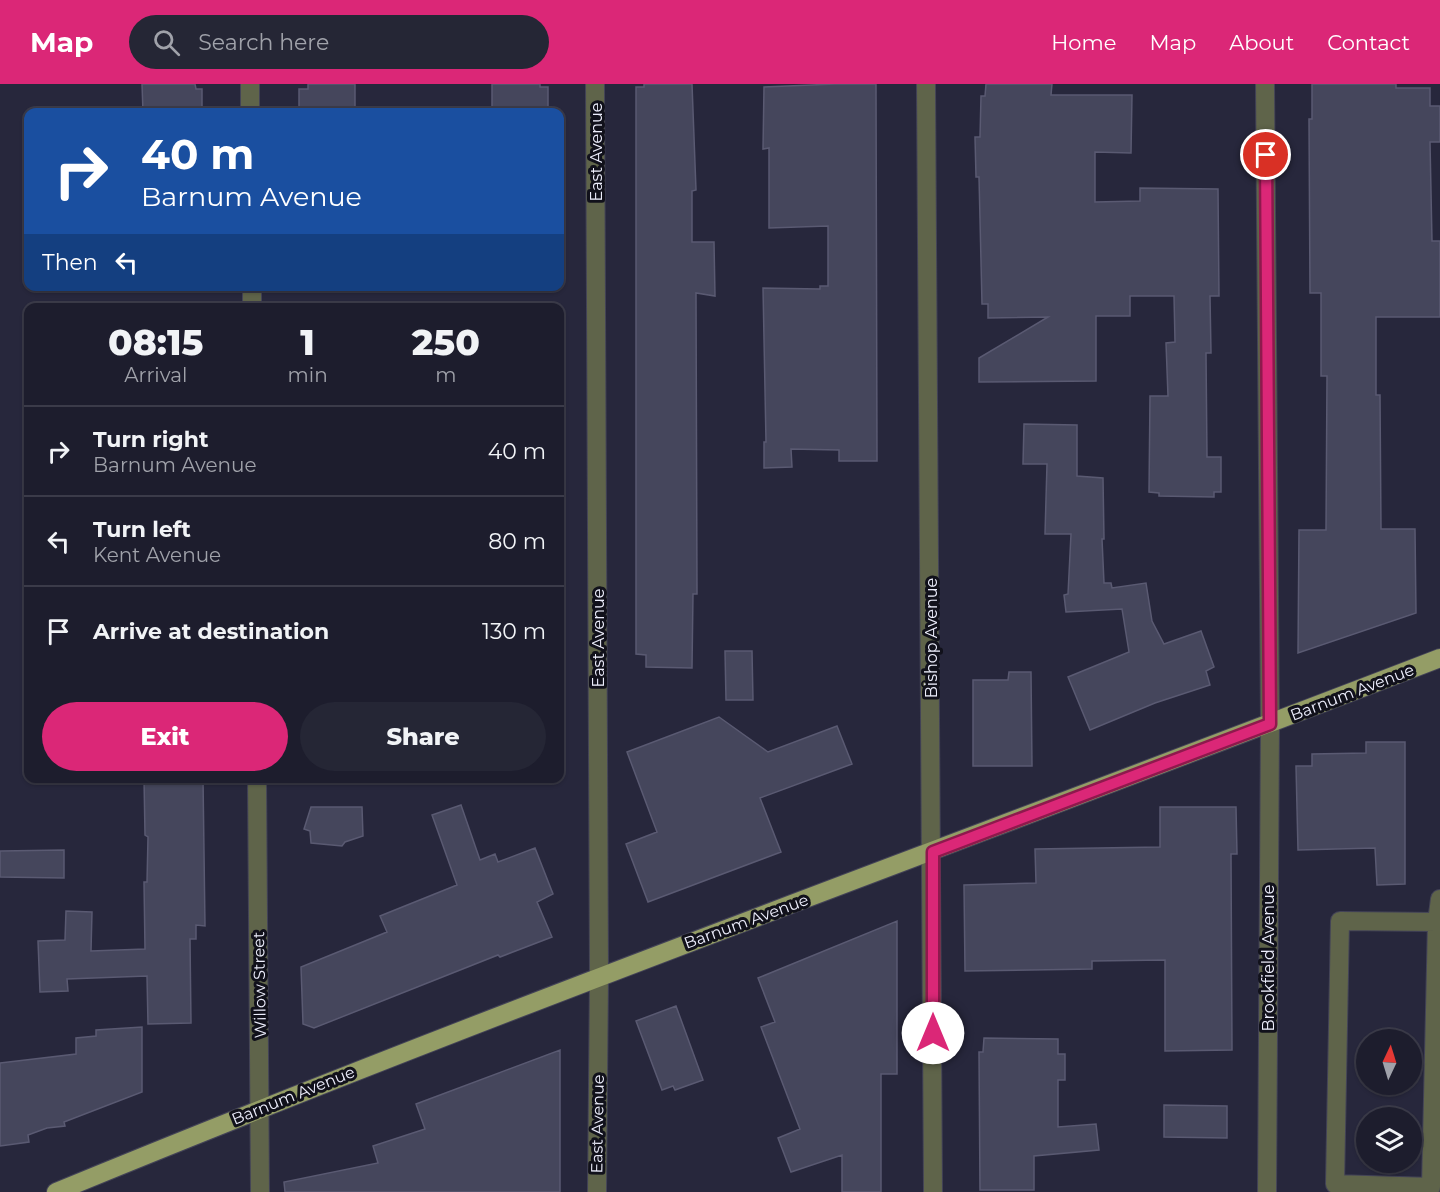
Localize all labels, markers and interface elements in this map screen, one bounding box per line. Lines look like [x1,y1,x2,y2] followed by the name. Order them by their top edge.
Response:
[129,15,549,69] search box
[30,25,93,59] text: Map
[150,26,183,59] icon: search
[198,29,329,56] text: Search here
[1051,30,1116,55] text: Home
[1149,30,1196,55] text: Map
[1229,30,1294,55] text: About
[1327,30,1410,55] text: Contact
[587,103,606,201] street label: East Avenue
[141,128,254,180] text: 40 m
[1240,129,1291,180] pin
[42,132,120,210] icon: right
[1249,138,1282,171] icon: arrive
[141,180,362,213] text: Barnum Avenue
[110,246,143,279] icon: left
[42,249,98,276] text: Then
[108,320,203,364] text: 08:15
[300,320,315,364] text: 1
[412,320,480,364] text: 250
[124,363,187,387] text: Arrival
[288,363,328,387] text: min
[435,363,456,387] text: m
[93,426,208,453] text: Turn right
[42,435,75,468] icon: right
[488,438,546,465] text: 40 m
[93,453,257,477] text: Barnum Avenue
[93,516,191,543] text: Turn left
[42,525,75,558] icon: left
[488,528,546,555] text: 80 m
[93,543,221,567] text: Kent Avenue
[922,578,941,698] street label: Bishop Avenue
[589,589,608,687] street label: East Avenue
[42,615,75,648] icon: arrive
[93,618,329,645] text: Arrive at destination
[482,618,546,645] text: 130 m
[1288,660,1417,725] street label: Barnum Avenue
[42,702,288,771] button: Exit
[300,702,546,771] button: Share
[1259,884,1278,1032] street label: Brookfield Avenue
[681,890,811,953] street label: Barnum Avenue
[249,931,270,1039] street label: Willow Street
[901,1001,965,1065] position arrow
[1356,1029,1422,1095] north arrow
[1356,1029,1422,1173] map controls
[229,1062,357,1129] street label: Barnum Avenue
[587,1074,608,1174] street label: East Avenue
[1356,1107,1422,1173] button: layers

